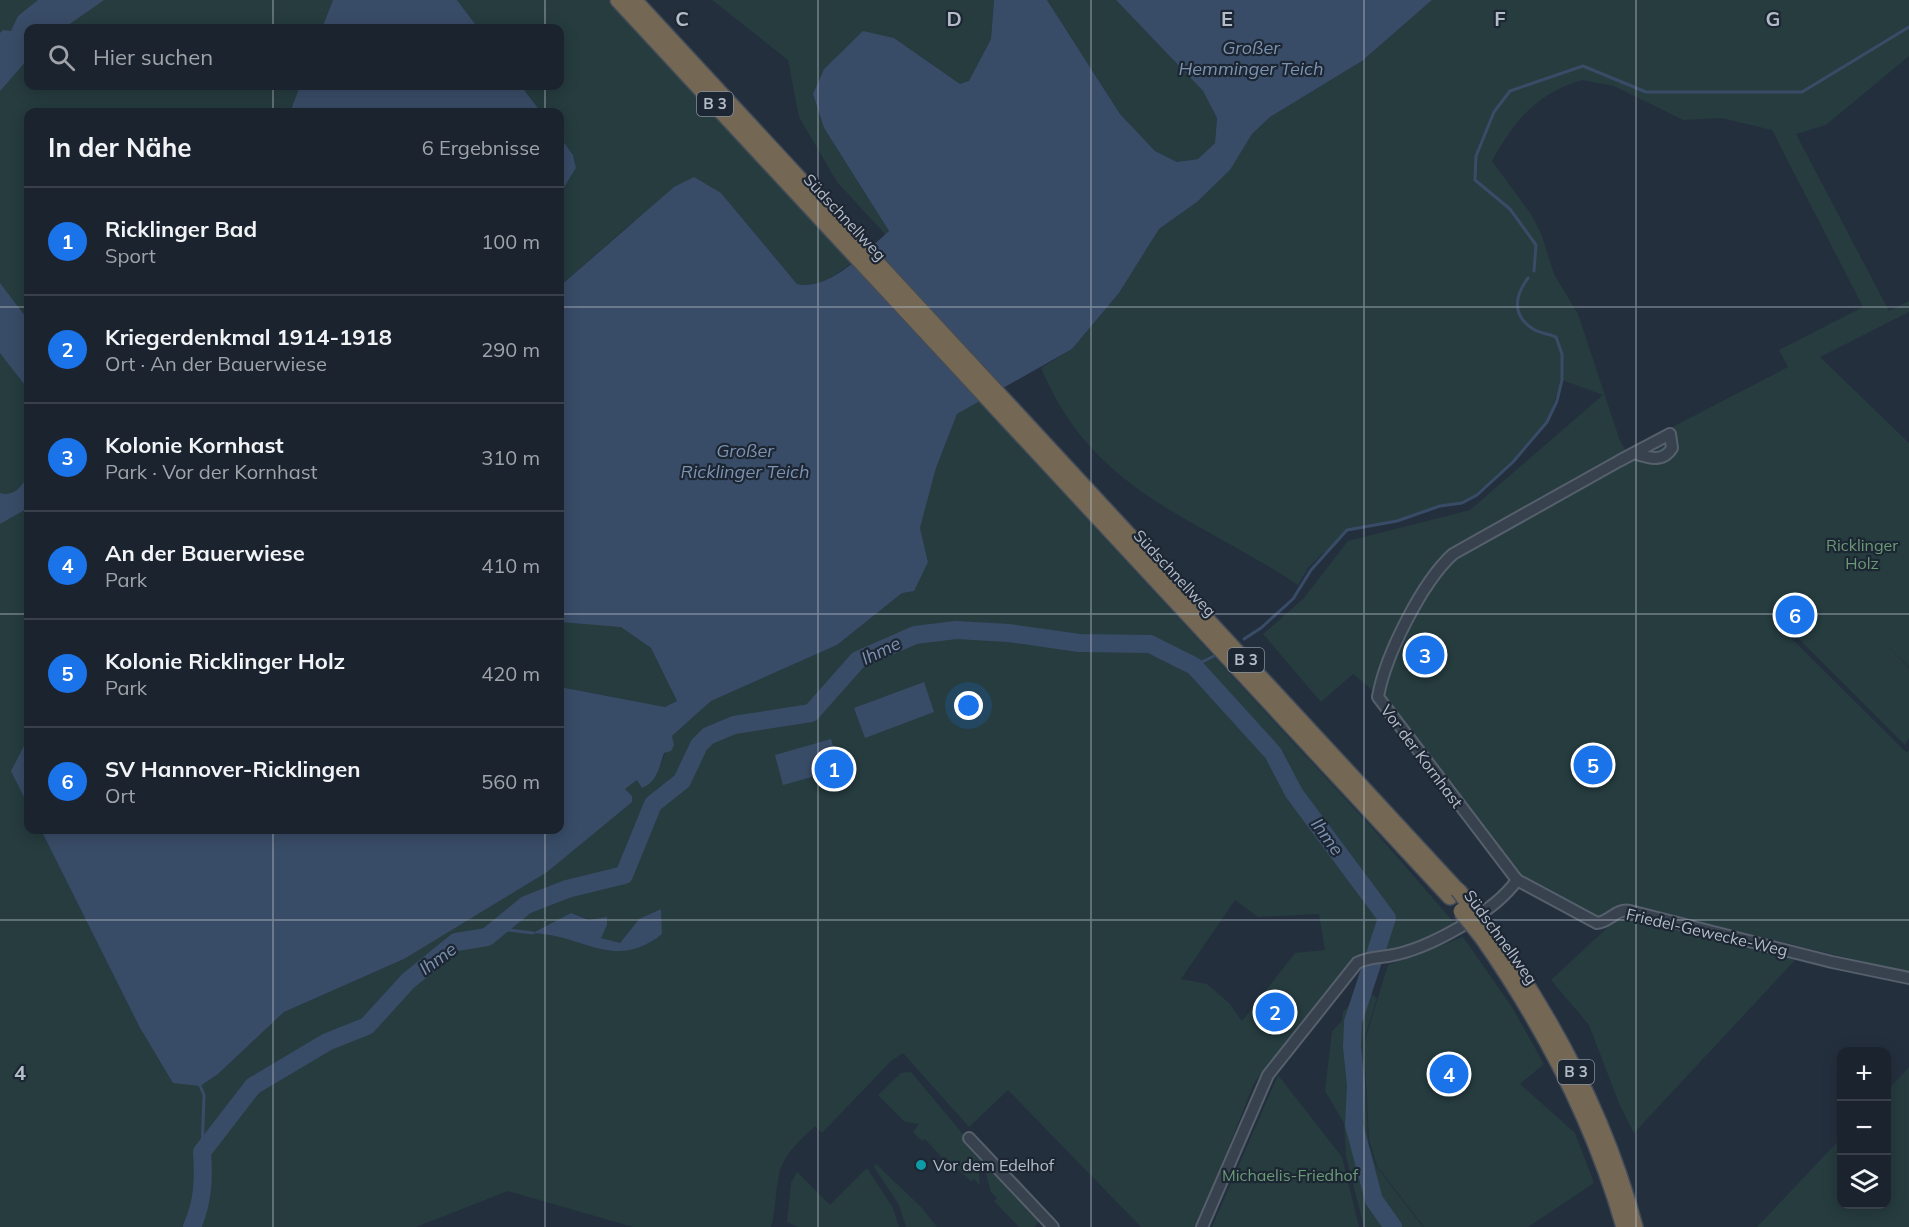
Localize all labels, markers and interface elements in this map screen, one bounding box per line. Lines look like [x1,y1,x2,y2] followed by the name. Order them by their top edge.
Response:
[675,6,689,31] text: C
[946,6,962,31] text: D
[1221,6,1233,31] text: E
[1494,6,1506,31] text: F
[1766,6,1780,31] text: G
[24,24,564,90] search box
[1179,36,1323,80] water label: Großer Hemminger Teich
[45,41,78,74] icon: search
[93,43,213,71] text: Hier suchen
[697,92,733,116] road number: B 3
[48,131,192,164] text: In der Nähe
[422,135,540,160] text: 6 Ergebnisse
[800,169,890,265] street label: Südschnellweg
[105,215,257,243] text: Ricklinger Bad
[62,229,74,254] text: 1
[481,229,540,254] text: 100 m
[105,243,156,268] text: Sport
[105,323,392,351] text: Kriegerdenkmal 1914-1918
[62,337,74,362] text: 2
[481,337,540,362] text: 290 m
[105,351,327,376] text: Ort · An der Bauerwiese
[105,431,284,459] text: Kolonie Kornhast
[681,439,809,483] water label: Großer Ricklinger Teich
[62,445,74,470] text: 3
[481,445,540,470] text: 310 m
[105,459,318,484] text: Park · Vor der Kornhast
[1130,525,1220,621] street label: Südschnellweg
[1826,535,1898,573] park label: Ricklinger Holz
[105,539,305,567] text: An der Bauerwiese
[62,553,74,578] text: 4
[481,553,540,578] text: 410 m
[105,567,147,592] text: Park
[1776,592,1814,638] pin: 6
[857,631,904,670] water label: Ihme
[1406,632,1444,678] pin: 3
[105,647,345,675] text: Kolonie Ricklinger Holz
[1228,648,1264,672] road number: B 3
[62,661,74,686] text: 5
[481,661,540,686] text: 420 m
[105,675,147,700] text: Park
[954,691,983,720] your location
[1377,700,1468,812] street label: Vor der Kornhast
[1574,742,1612,788] pin: 5
[814,746,854,792] pin: 1
[105,755,361,783] text: SV Hannover-Ricklingen
[62,769,74,794] text: 6
[481,769,540,794] text: 560 m
[105,783,135,808] text: Ort
[1306,813,1349,860] water label: Ihme
[1460,886,1542,988] street label: Südschnellweg
[1624,904,1790,960] street label: Friedel-Gewecke-Weg
[414,937,461,980] water label: Ihme
[1256,990,1294,1034] pin: 2
[1837,1047,1891,1209] map controls
[1837,1047,1891,1101] button: +
[1430,1052,1468,1096] pin: 4
[14,1060,26,1085] text: 4
[1558,1060,1594,1084] road number: B 3
[1837,1101,1891,1155] button: −
[933,1155,1055,1175] place label: Vor dem Edelhof
[1837,1155,1891,1209] button: layers
[914,1158,928,1172] marker: Vor dem Edelhof
[1222,1165,1359,1185] park label: Michaelis-Friedhof

